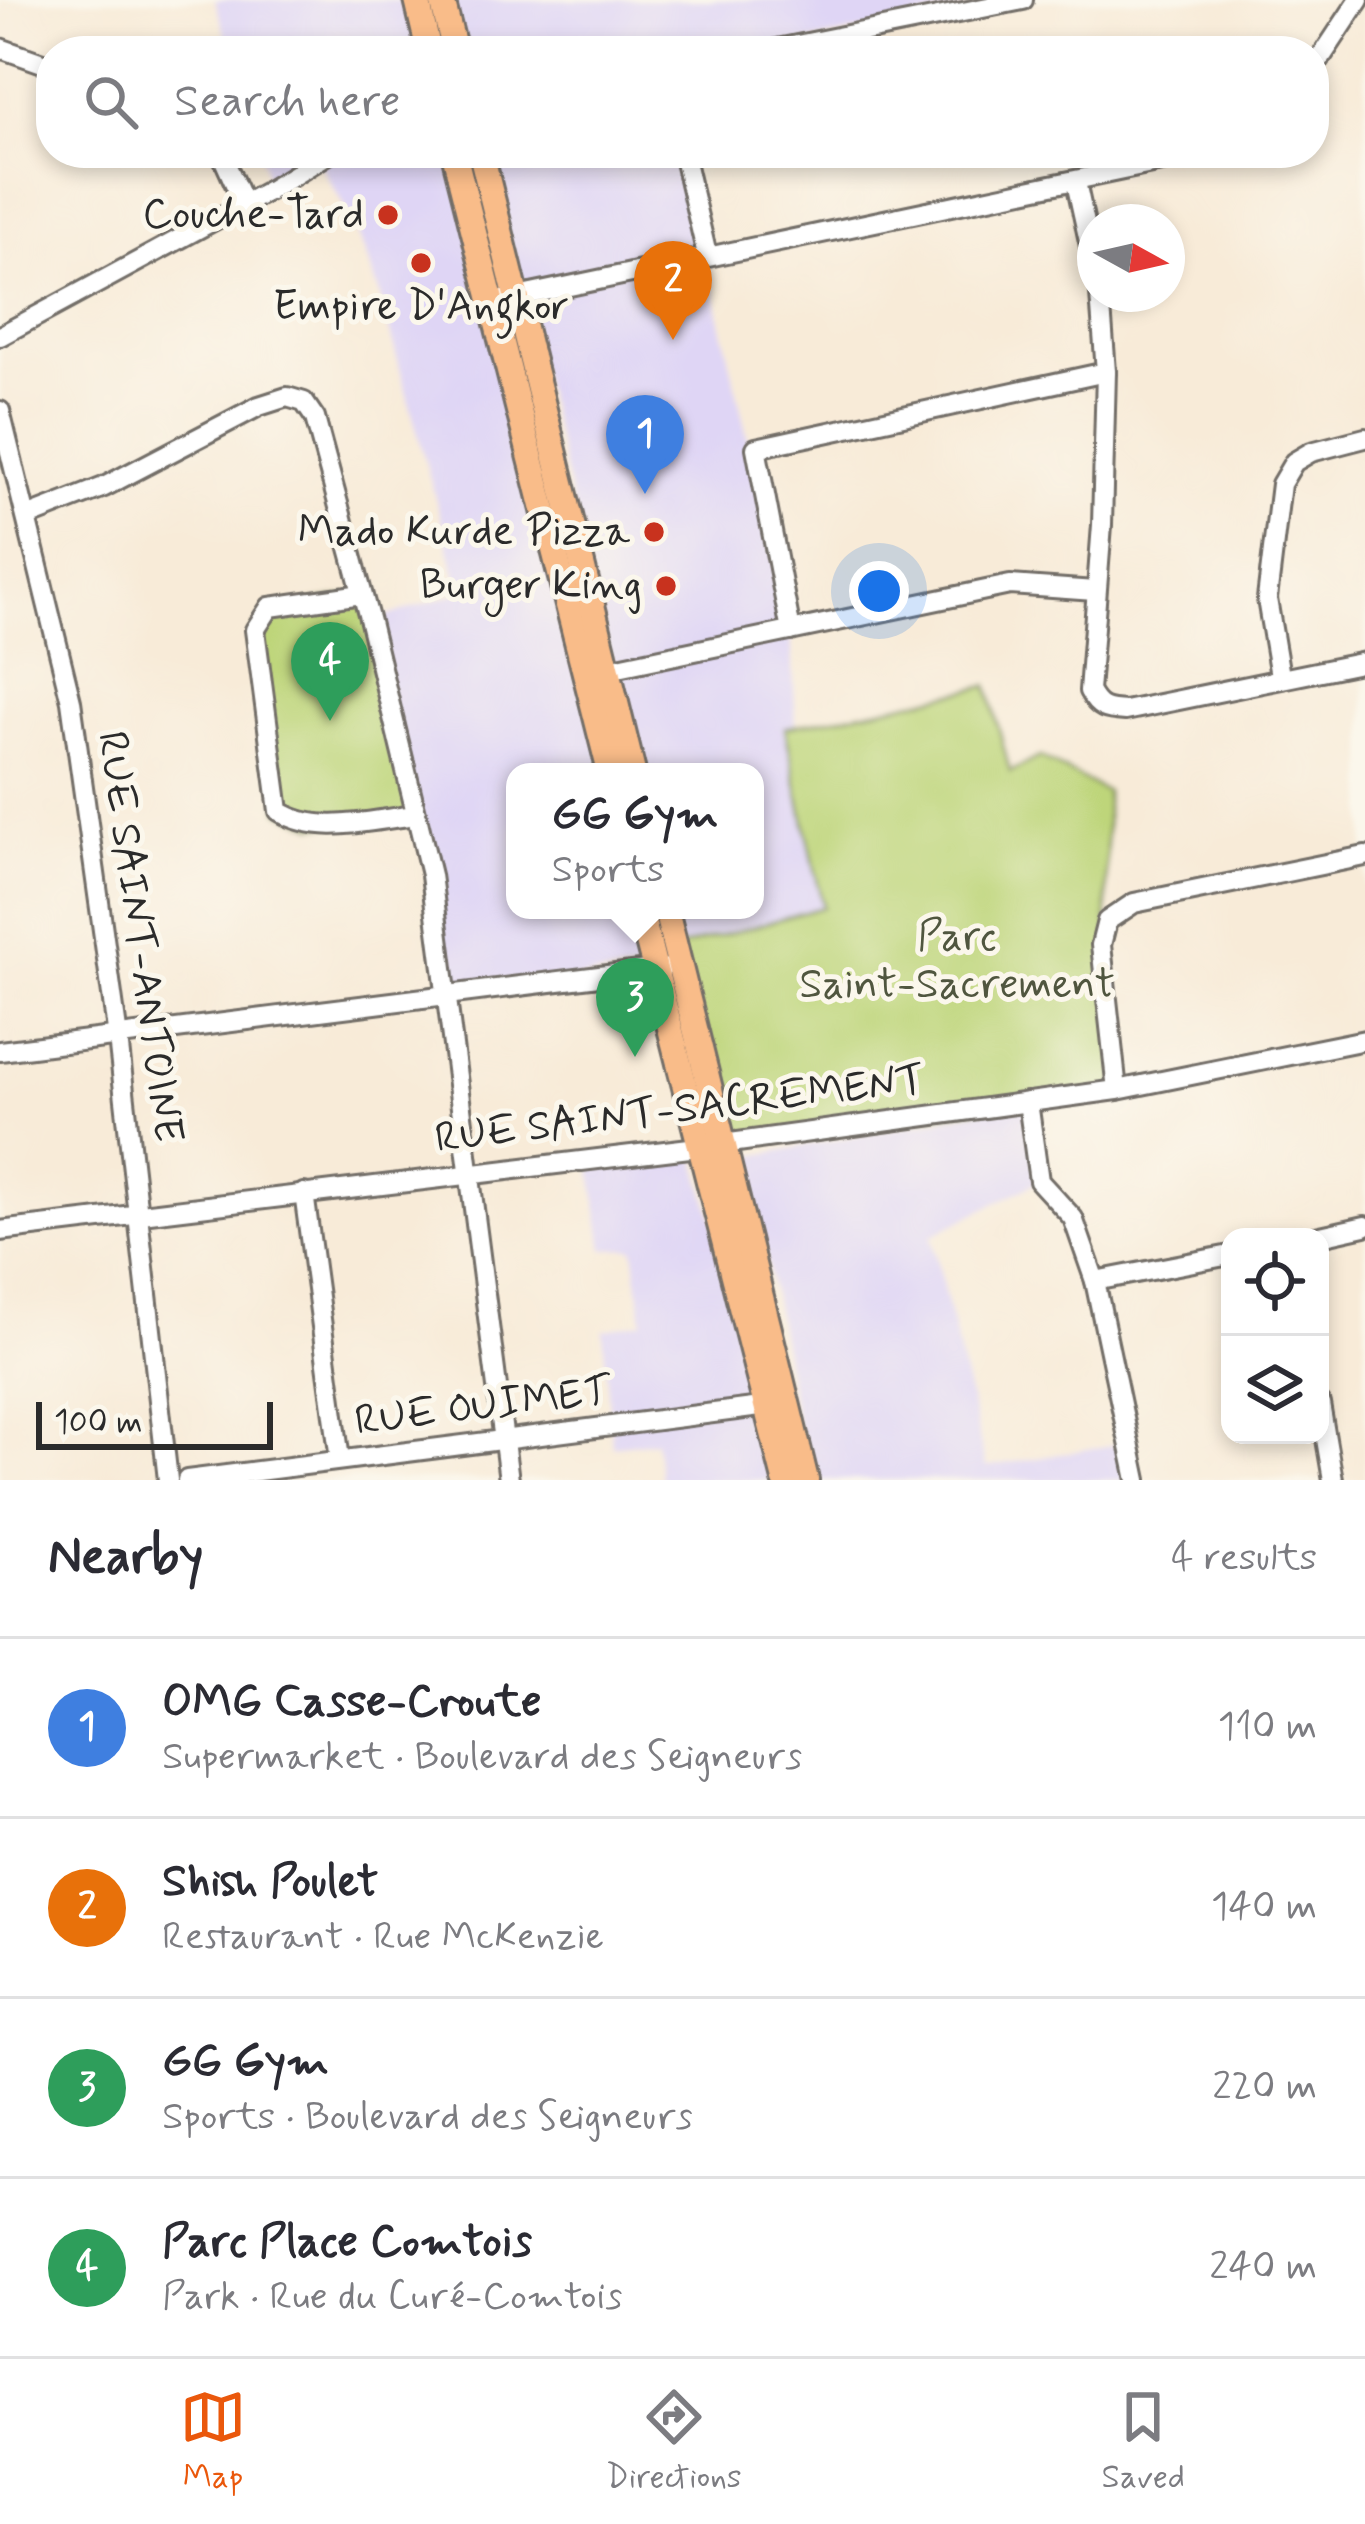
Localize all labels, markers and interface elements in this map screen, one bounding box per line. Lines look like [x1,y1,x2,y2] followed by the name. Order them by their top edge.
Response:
[36,36,1329,168] search box
[78,69,144,135] icon: search
[174,73,401,132] text: Search here
[143,188,364,243] place label: Couche-Tard
[375,202,401,228] marker: Couche-Tard
[1077,204,1185,312] north arrow
[634,241,712,340] pin: 2
[408,250,434,276] marker: Empire D'Angkor
[273,280,569,339] place label: Empire D'Angkor
[606,395,684,494] pin: 1
[298,505,631,560] place label: Mado Kurde Pizza
[641,519,667,545] marker: Mado Kurde Pizza
[420,559,642,617] place label: Burger King
[849,561,909,621] your location
[653,573,679,599] marker: Burger King
[291,622,369,721] pin: 4
[83,728,195,1146] street label: RUE SAINT-ANTOINE
[506,763,764,919] popup
[552,786,718,845] text: GG Gym
[552,845,665,896] text: Sports
[799,910,1115,1013] park label: Parc Saint-Sacrement
[596,958,674,1057] pin: 3
[432,1053,928,1167] street label: RUE SAINT-SACREMENT
[1221,1228,1329,1444] map controls
[1221,1228,1329,1336] button: locate
[1221,1336,1329,1444] button: layers
[352,1364,616,1450] street label: RUE OUIMET
[36,1396,273,1449] scale bar
[54,1401,143,1445] text: 100 m
[48,1525,203,1591] text: Nearby
[1171,1533,1317,1584] text: 4 results
[162,1673,542,1732] text: OMG Casse-Croute
[78,1702,96,1753] text: 1
[1218,1702,1317,1753] text: 110 m
[162,1732,802,1783] text: Supermarket · Boulevard des Seigneurs
[162,1853,378,1912] text: Shish Poulet
[77,1882,97,1933] text: 2
[1211,1882,1317,1933] text: 140 m
[162,1912,604,1963] text: Restaurant · Rue McKenzie
[162,2033,329,2092] text: GG Gym
[78,2062,96,2113] text: 3
[1212,2062,1317,2113] text: 220 m
[162,2092,693,2143] text: Sports · Boulevard des Seigneurs
[162,2213,532,2272] text: Parc Place Comtois
[76,2242,98,2293] text: 4
[1209,2242,1317,2293] text: 240 m
[162,2272,622,2323] text: Park · Rue du Curé-Comtois
[180,2384,246,2500] tab: Map
[606,2384,742,2500] tab: Directions
[1102,2384,1185,2500] tab: Saved

